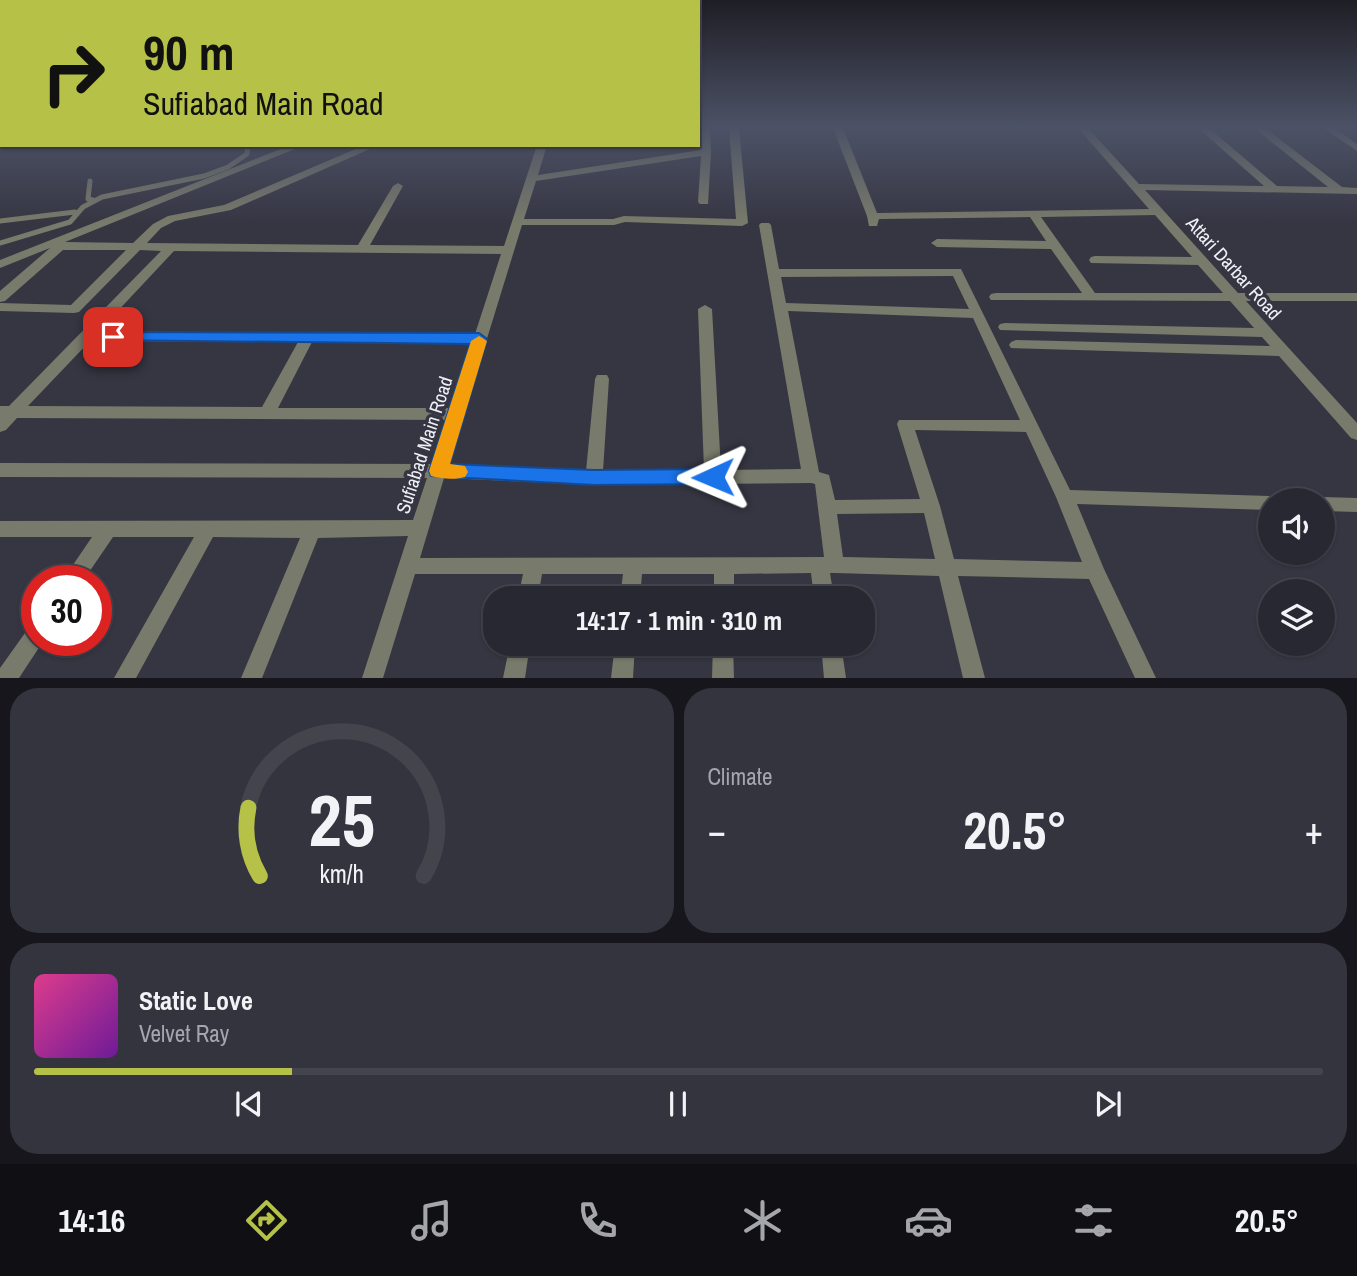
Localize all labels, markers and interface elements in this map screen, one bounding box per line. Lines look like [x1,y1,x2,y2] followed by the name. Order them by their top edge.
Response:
[143,19,235,85] text: 90 m
[28,28,119,119] icon: right
[143,82,384,125] text: Sufiabad Main Road
[1180,210,1287,325] street label: Attari Darbar Road
[83,307,143,367] pin
[94,318,132,356] icon: arrive
[390,373,458,517] street label: Sufiabad Main Road
[676,440,750,514] position arrow
[1258,488,1335,656] map controls
[1258,488,1335,565] button: sound
[21,565,112,656] speed limit sign: 30
[1258,579,1335,656] button: layers
[576,603,782,638] text: 14:17 · 1 min · 310 m
[708,761,772,792] text: Climate
[309,772,375,870] text: 25
[963,795,1067,865] text: 20.5°
[708,805,726,856] text: −
[1305,805,1323,856] text: +
[320,857,364,891] text: km/h
[139,983,253,1018] text: Static Love
[139,1018,229,1049] text: Velvet Ray
[230,1085,268,1123] icon: previous
[659,1085,697,1123] icon: pause
[1089,1085,1127,1123] icon: next
[242,1196,291,1245] icon: directions
[407,1196,456,1245] icon: music
[573,1196,622,1245] icon: phone
[738,1196,787,1245] icon: climate
[904,1196,953,1245] icon: car
[1069,1196,1118,1245] icon: filters
[58,1199,125,1242] text: 14:16
[1235,1199,1299,1242] text: 20.5°

